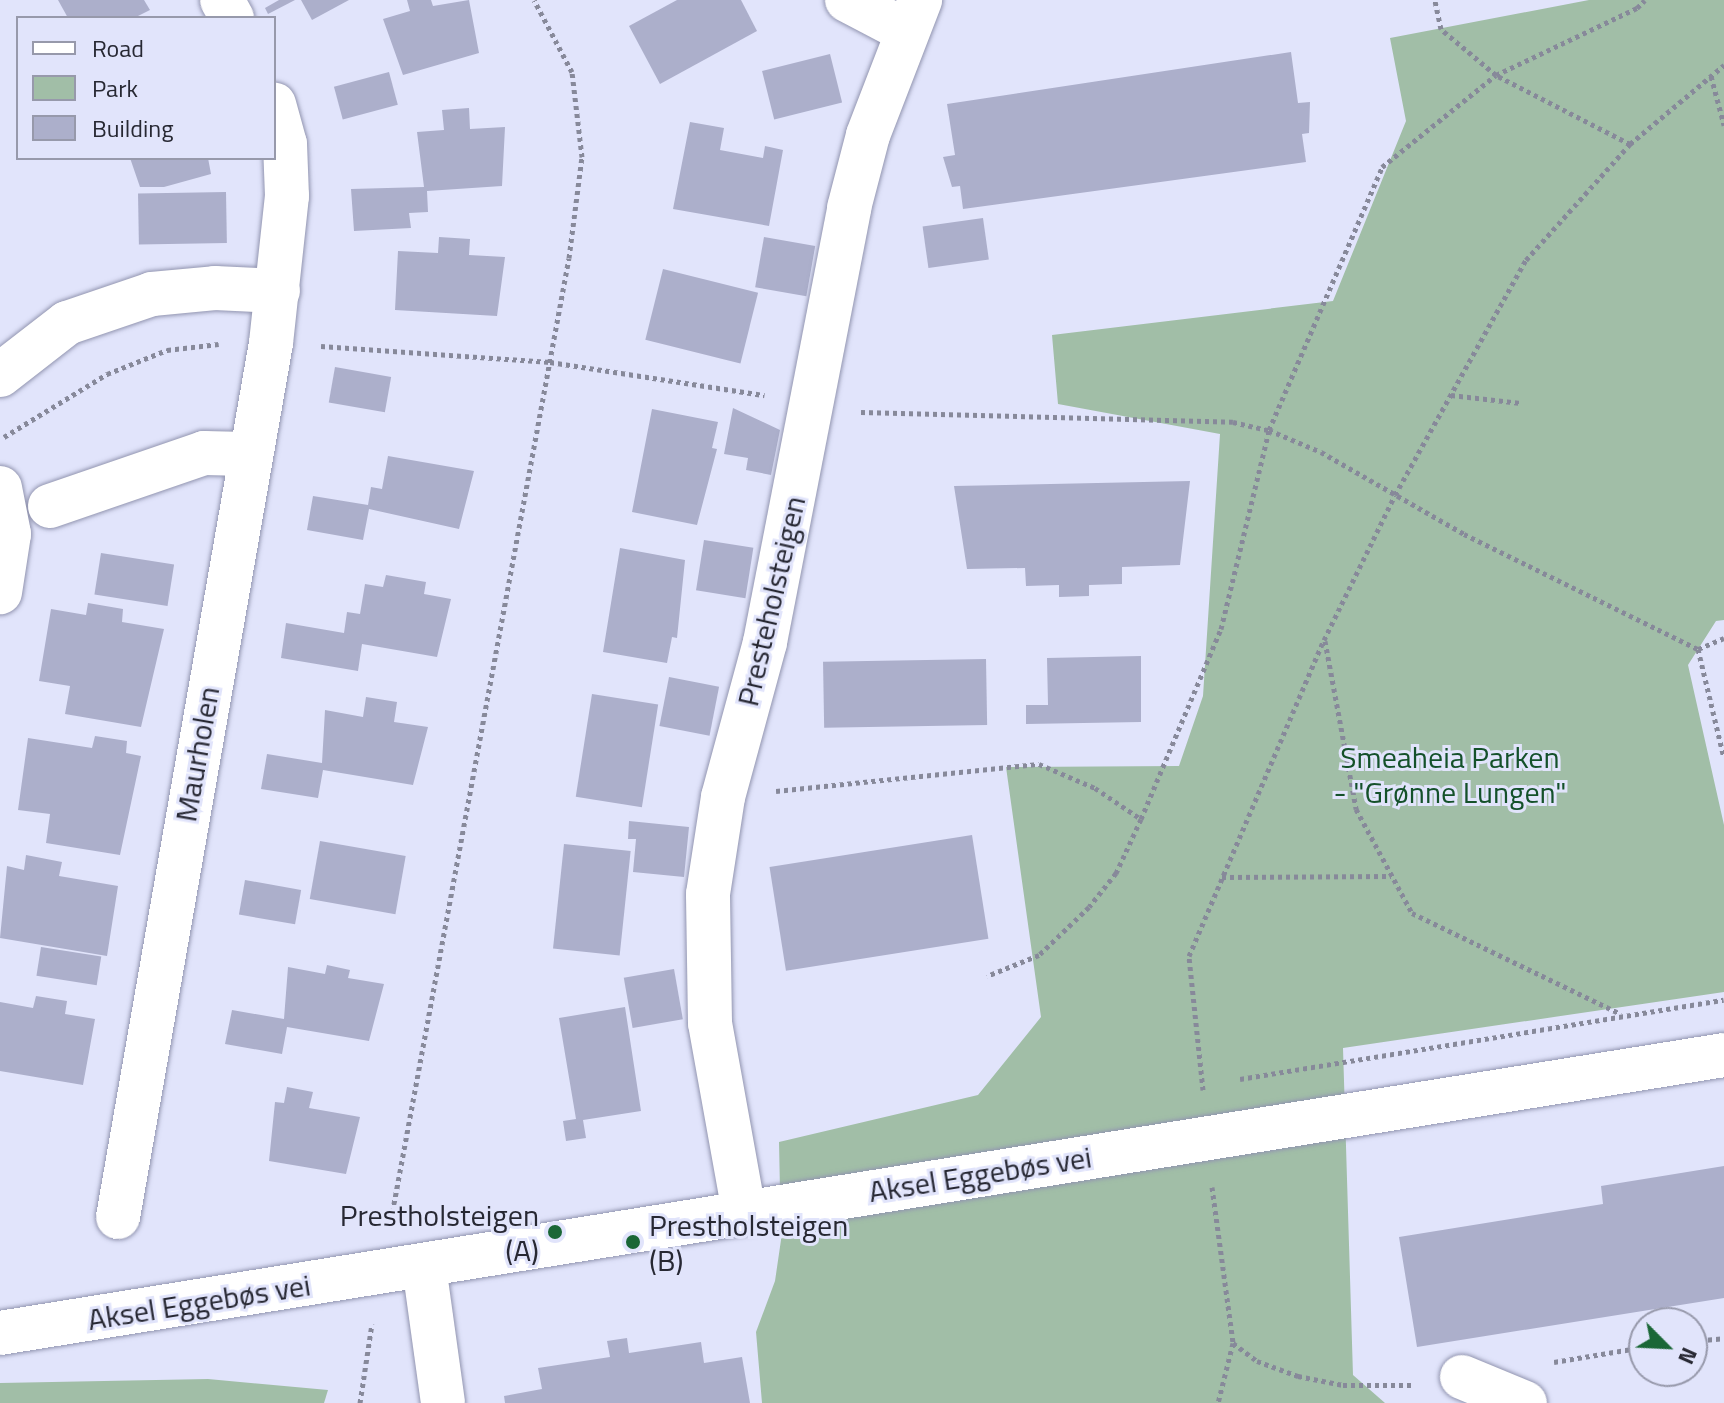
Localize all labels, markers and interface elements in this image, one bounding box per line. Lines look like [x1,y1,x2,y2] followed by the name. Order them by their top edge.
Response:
[16,16,276,160] legend
[92,30,144,66] text: Road
[92,70,138,106] text: Park
[92,110,174,146] text: Building
[729,492,813,710] street label: Presteholsteigen
[167,684,227,824] street label: Maurholen
[1333,739,1567,810] park label: Smeaheia Parken - "Grønne Lungen"
[866,1139,1094,1209] street label: Aksel Eggebøs vei
[340,1197,539,1268] place label: Prestholsteigen (A)
[649,1207,848,1278] place label: Prestholsteigen (B)
[546,1223,564,1241] marker: Prestholsteigen (A)
[624,1233,642,1251] marker: Prestholsteigen (B)
[85,1267,313,1337] street label: Aksel Eggebøs vei
[1628,1307,1708,1387] north arrow
[1669,1342,1707,1370] text: N

